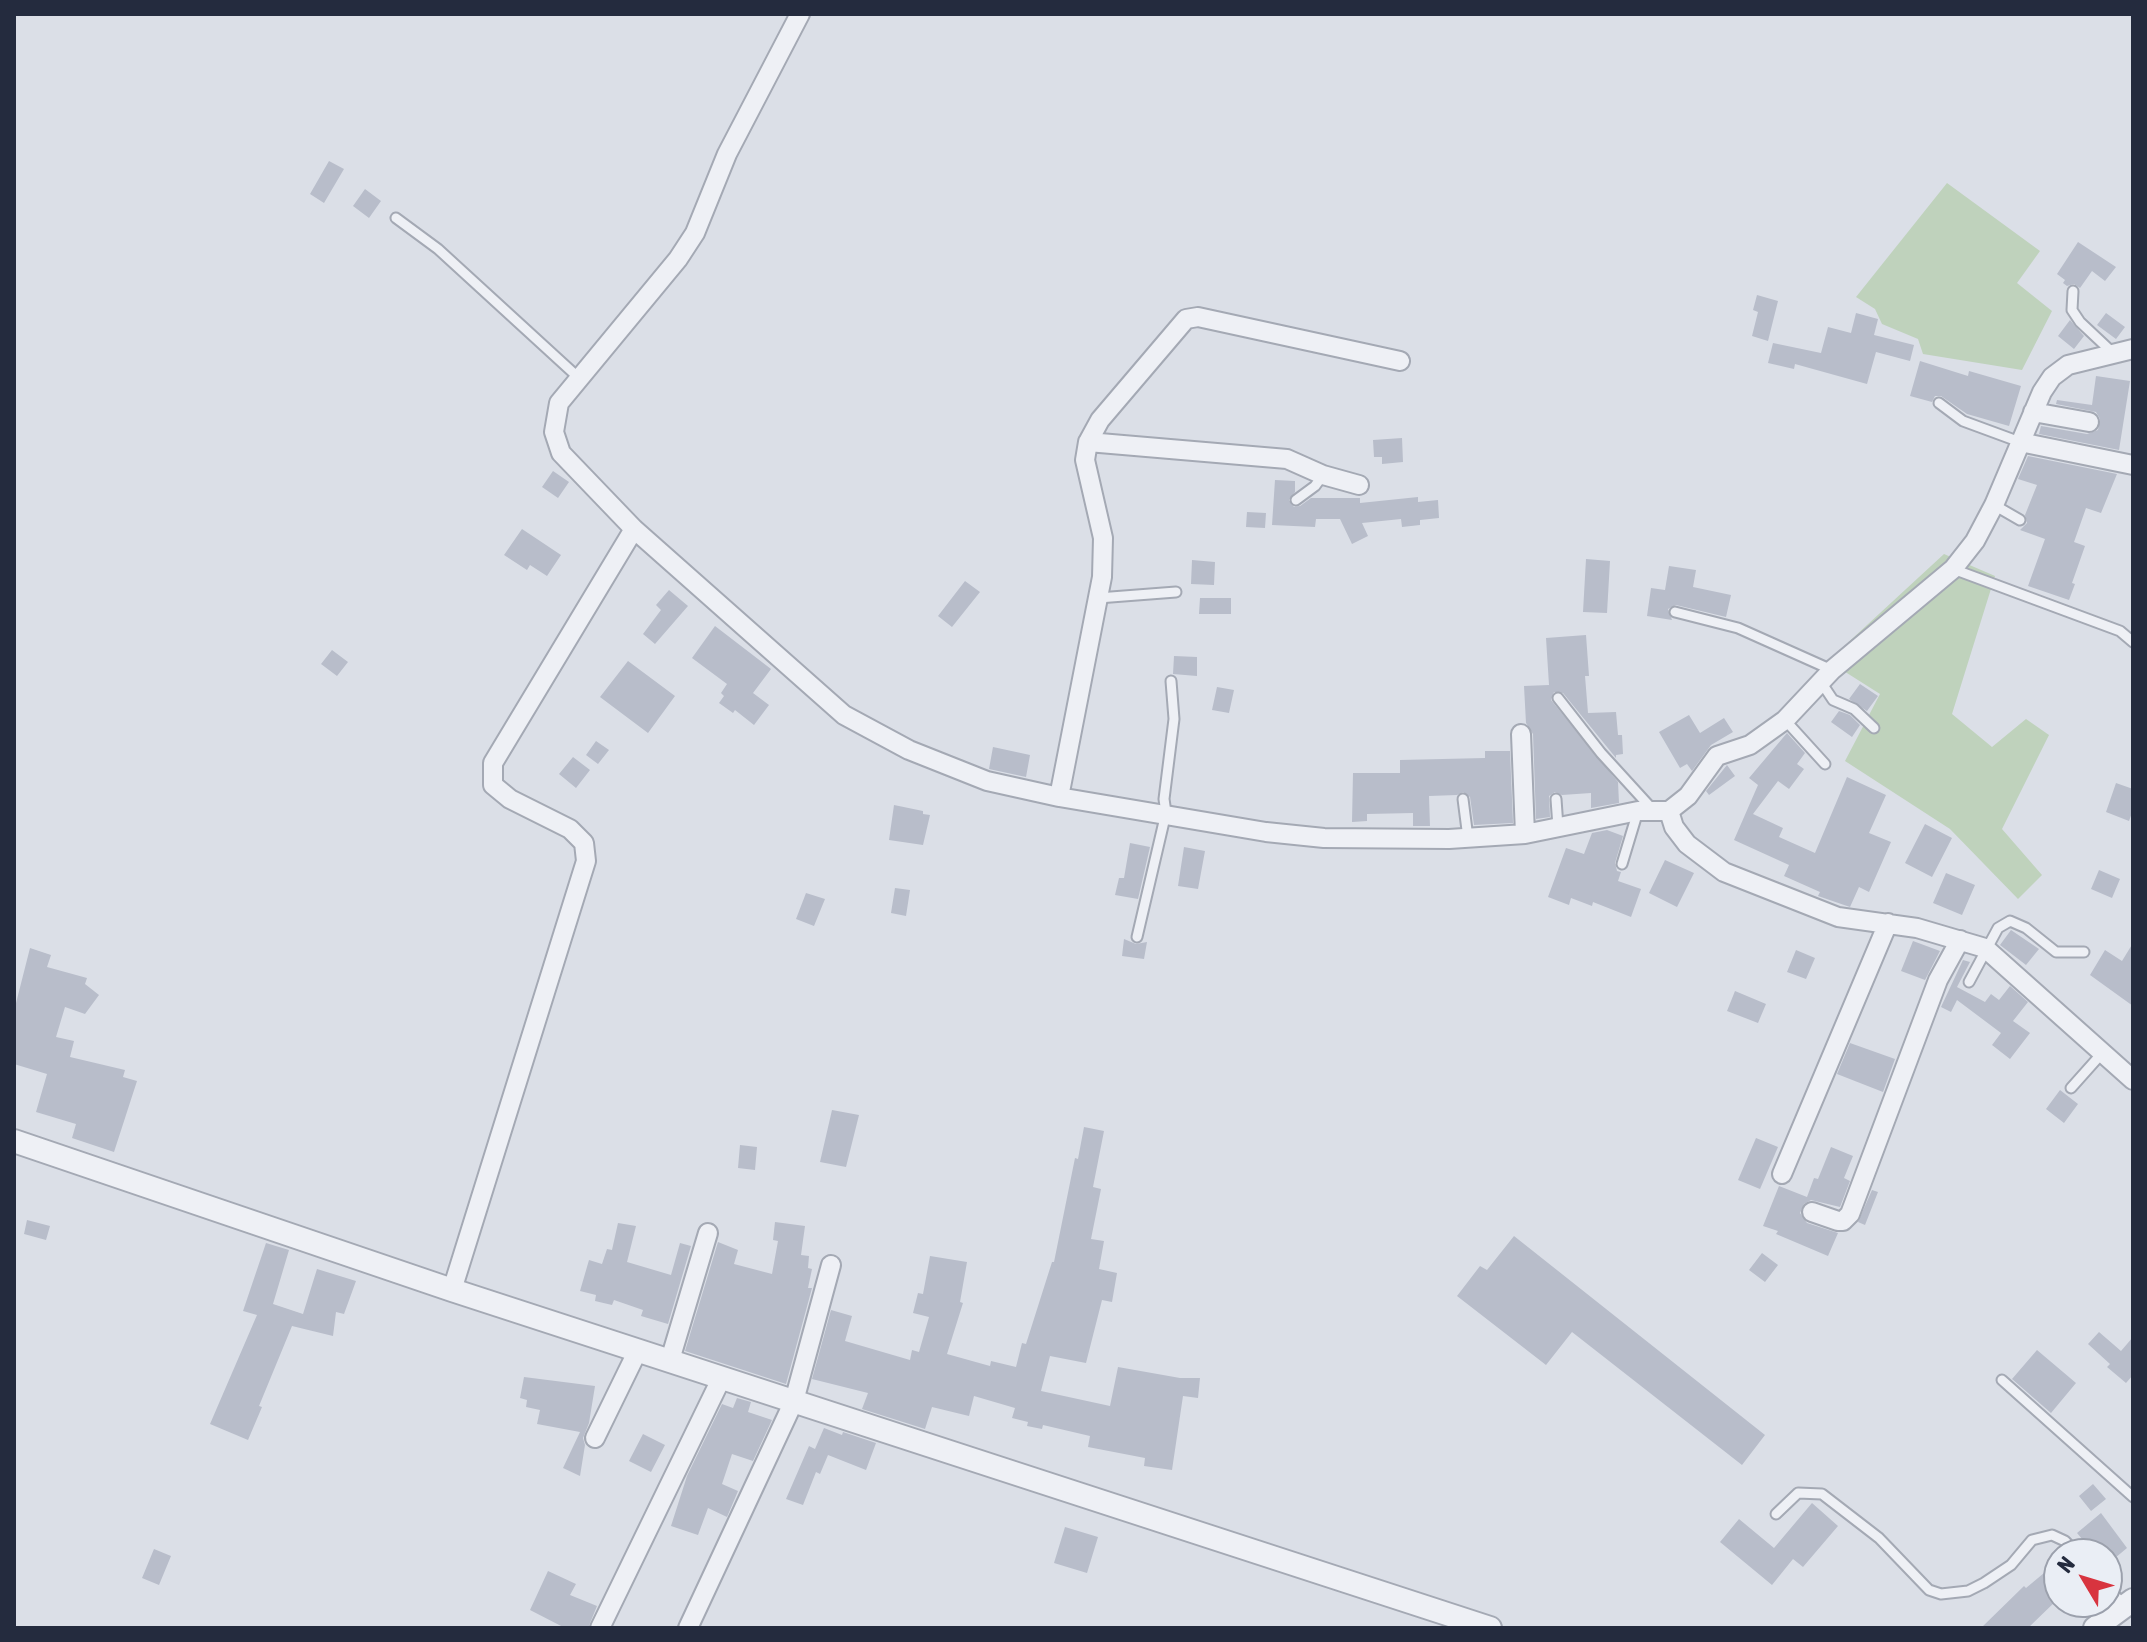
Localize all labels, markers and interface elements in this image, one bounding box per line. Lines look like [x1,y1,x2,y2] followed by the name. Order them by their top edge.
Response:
[2043,1538,2123,1618] north arrow
[2051,1551,2080,1578] text: N

